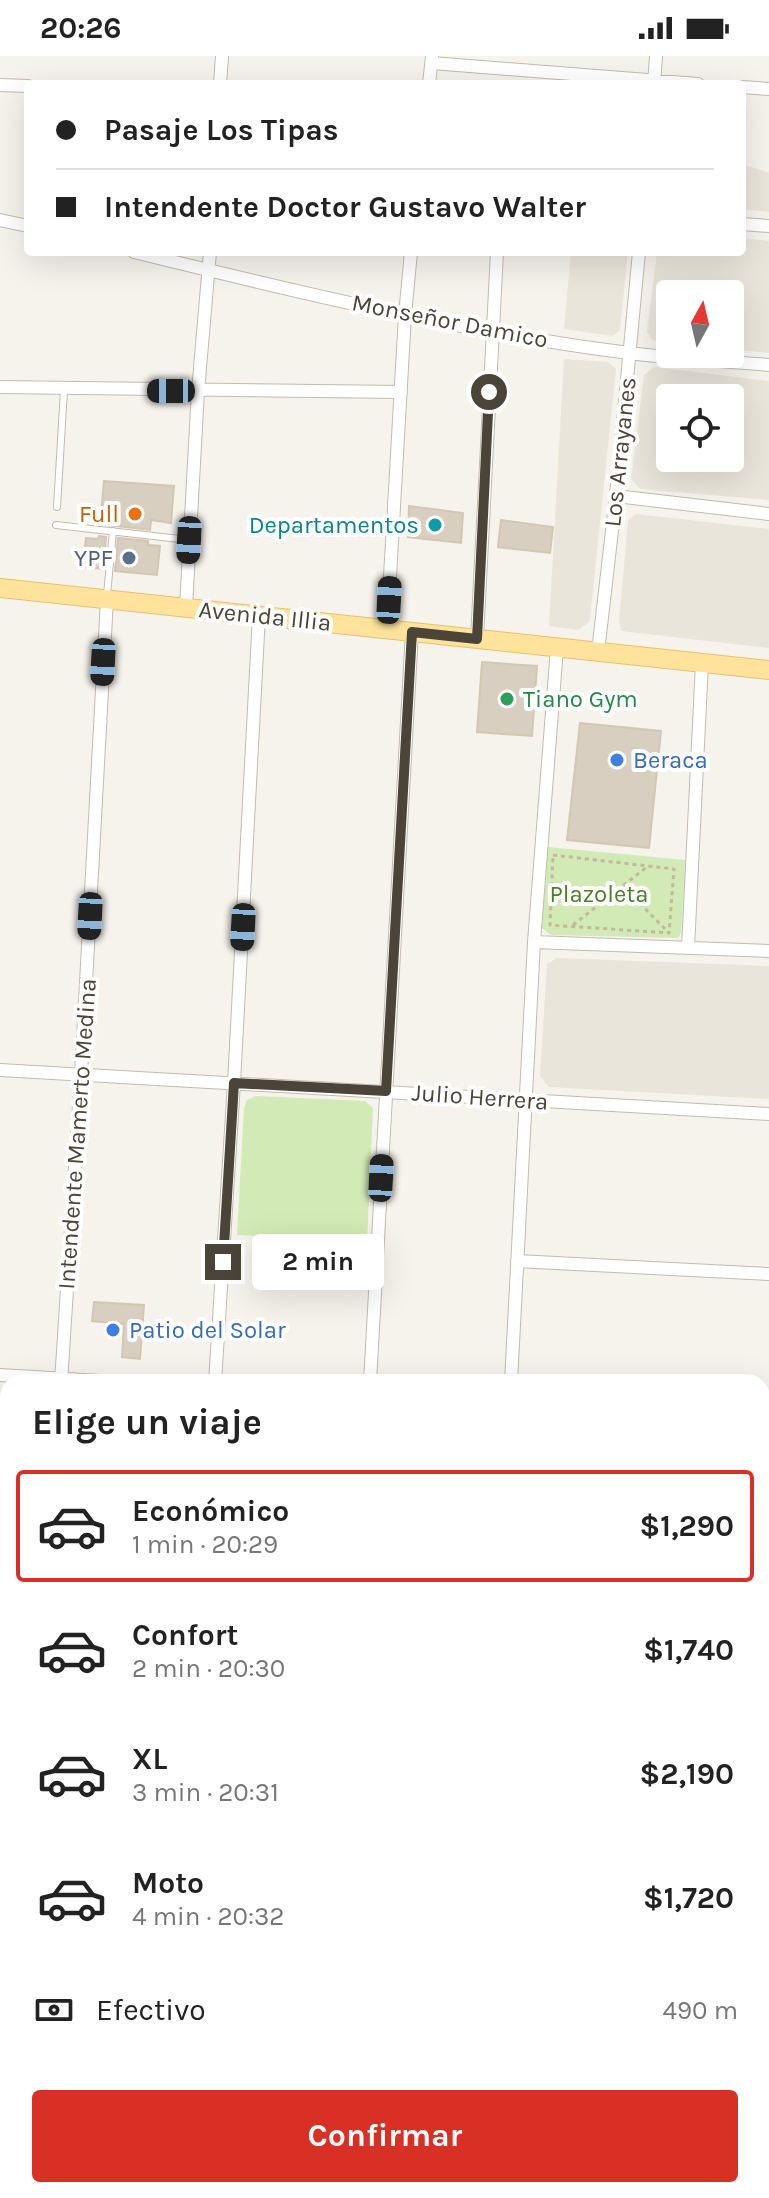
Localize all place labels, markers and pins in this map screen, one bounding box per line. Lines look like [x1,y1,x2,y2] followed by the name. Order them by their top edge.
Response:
[79,500,119,528] place label: Full
[126,505,144,523] marker: Full
[249,511,419,539] place label: Departamentos
[426,516,444,534] marker: Departamentos
[74,544,113,572] place label: YPF
[120,549,138,567] marker: YPF
[523,685,638,713] place label: Tiano Gym
[498,690,516,708] marker: Tiano Gym
[633,746,708,774] place label: Beraca
[608,751,626,769] marker: Beraca
[129,1316,286,1344] place label: Patio del Solar
[104,1321,122,1339] marker: Patio del Solar

